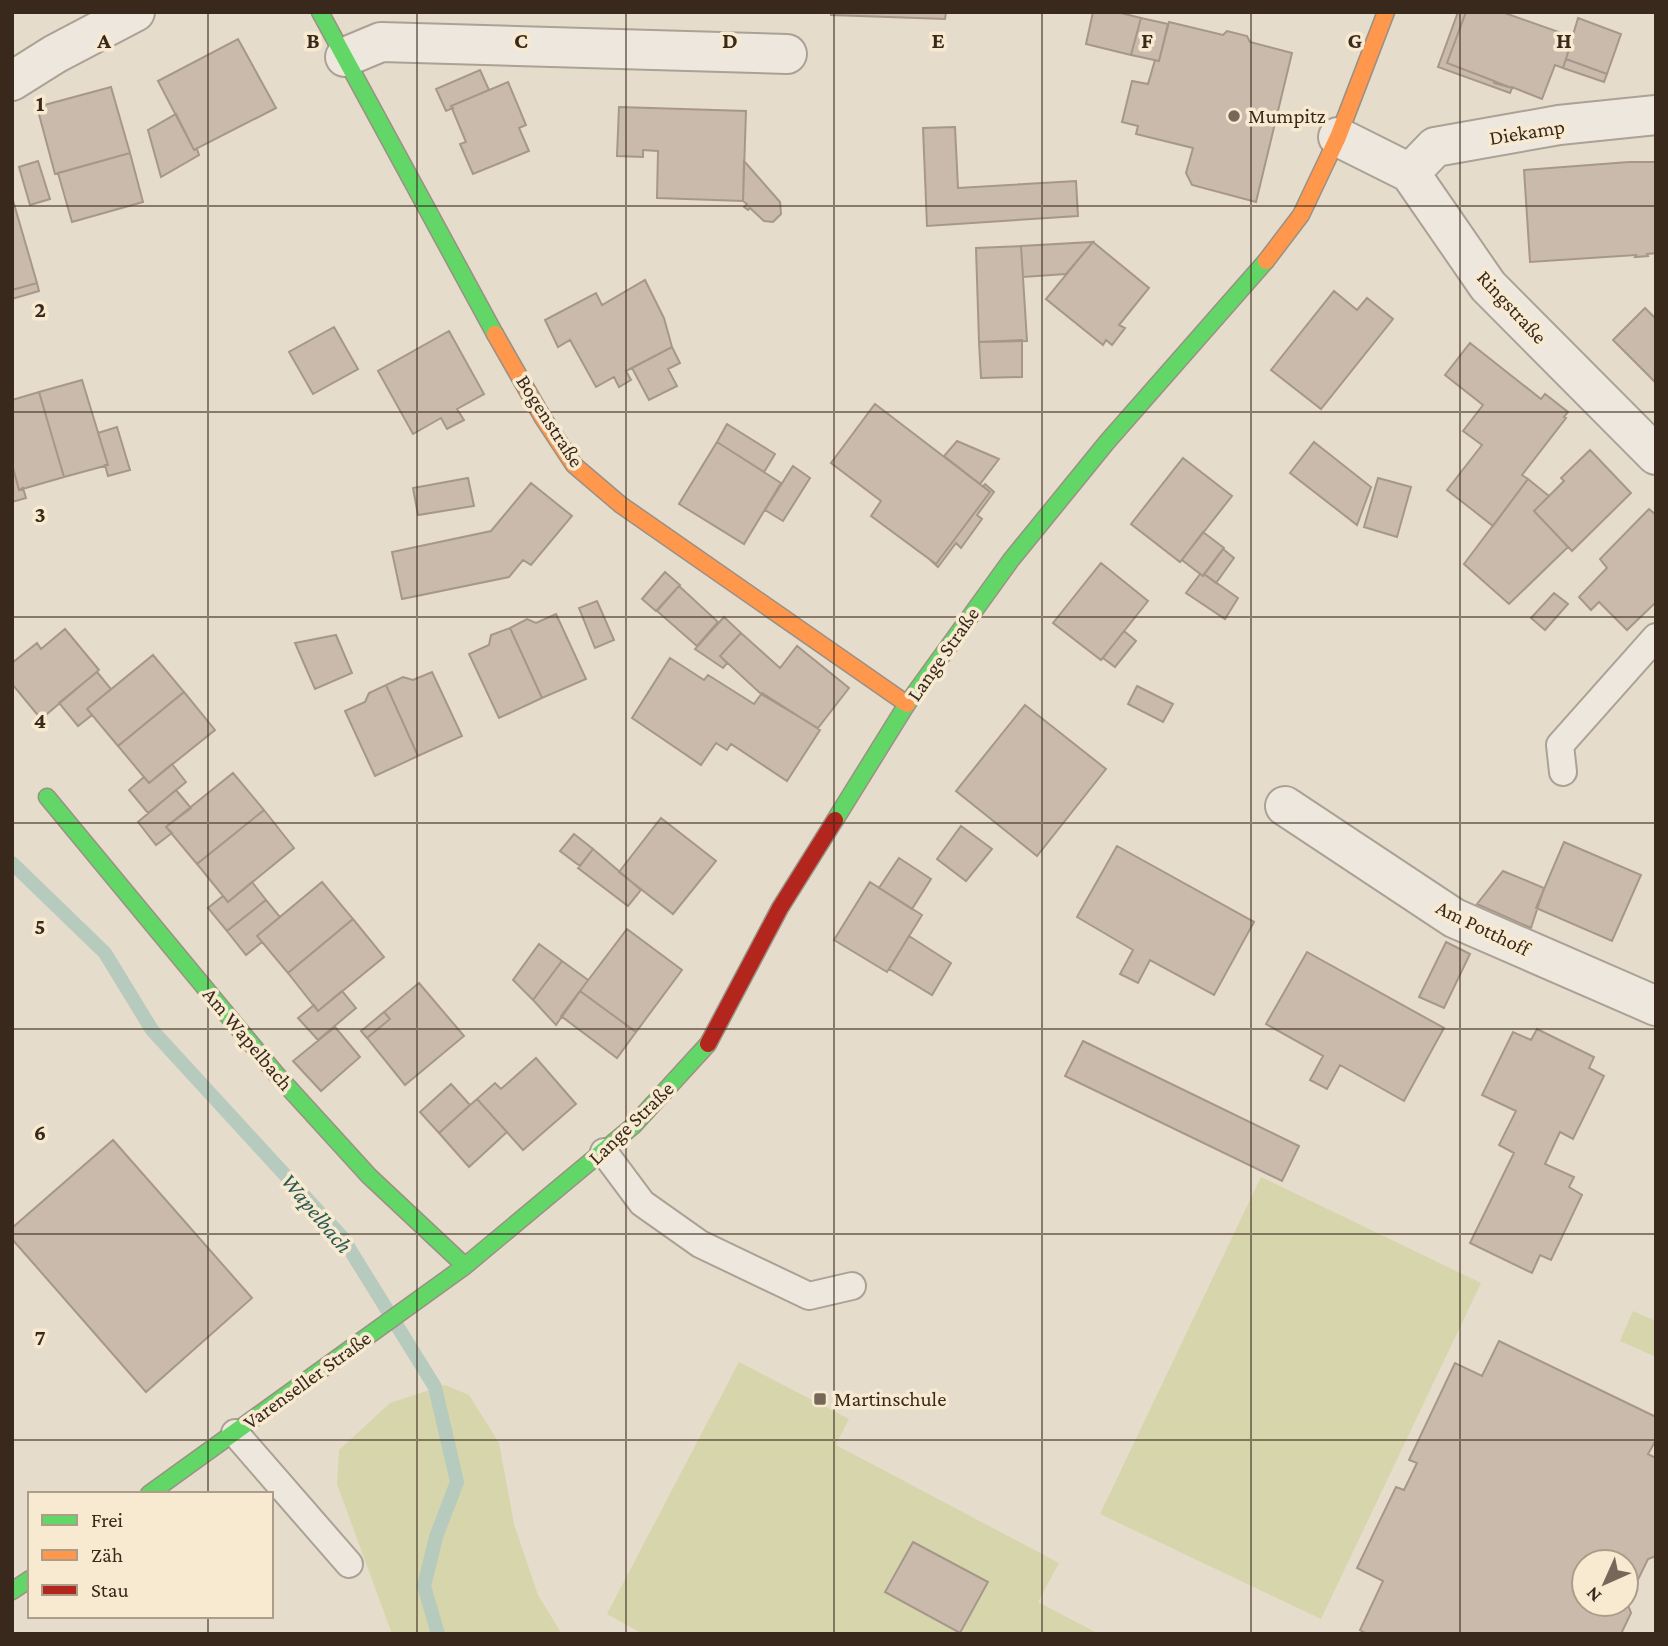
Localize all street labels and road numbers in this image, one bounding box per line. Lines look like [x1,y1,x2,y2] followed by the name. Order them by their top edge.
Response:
[1487,114,1567,150] street label: Diekamp
[1472,265,1552,349] street label: Ringstraße
[511,370,589,472] street label: Bogenstraße
[902,602,984,706] street label: Lange Straße
[1432,895,1535,962] street label: Am Potthoff
[198,983,298,1095] street label: Am Wapelbach
[583,1076,679,1170] street label: Lange Straße
[239,1326,375,1434] street label: Varenseller Straße

